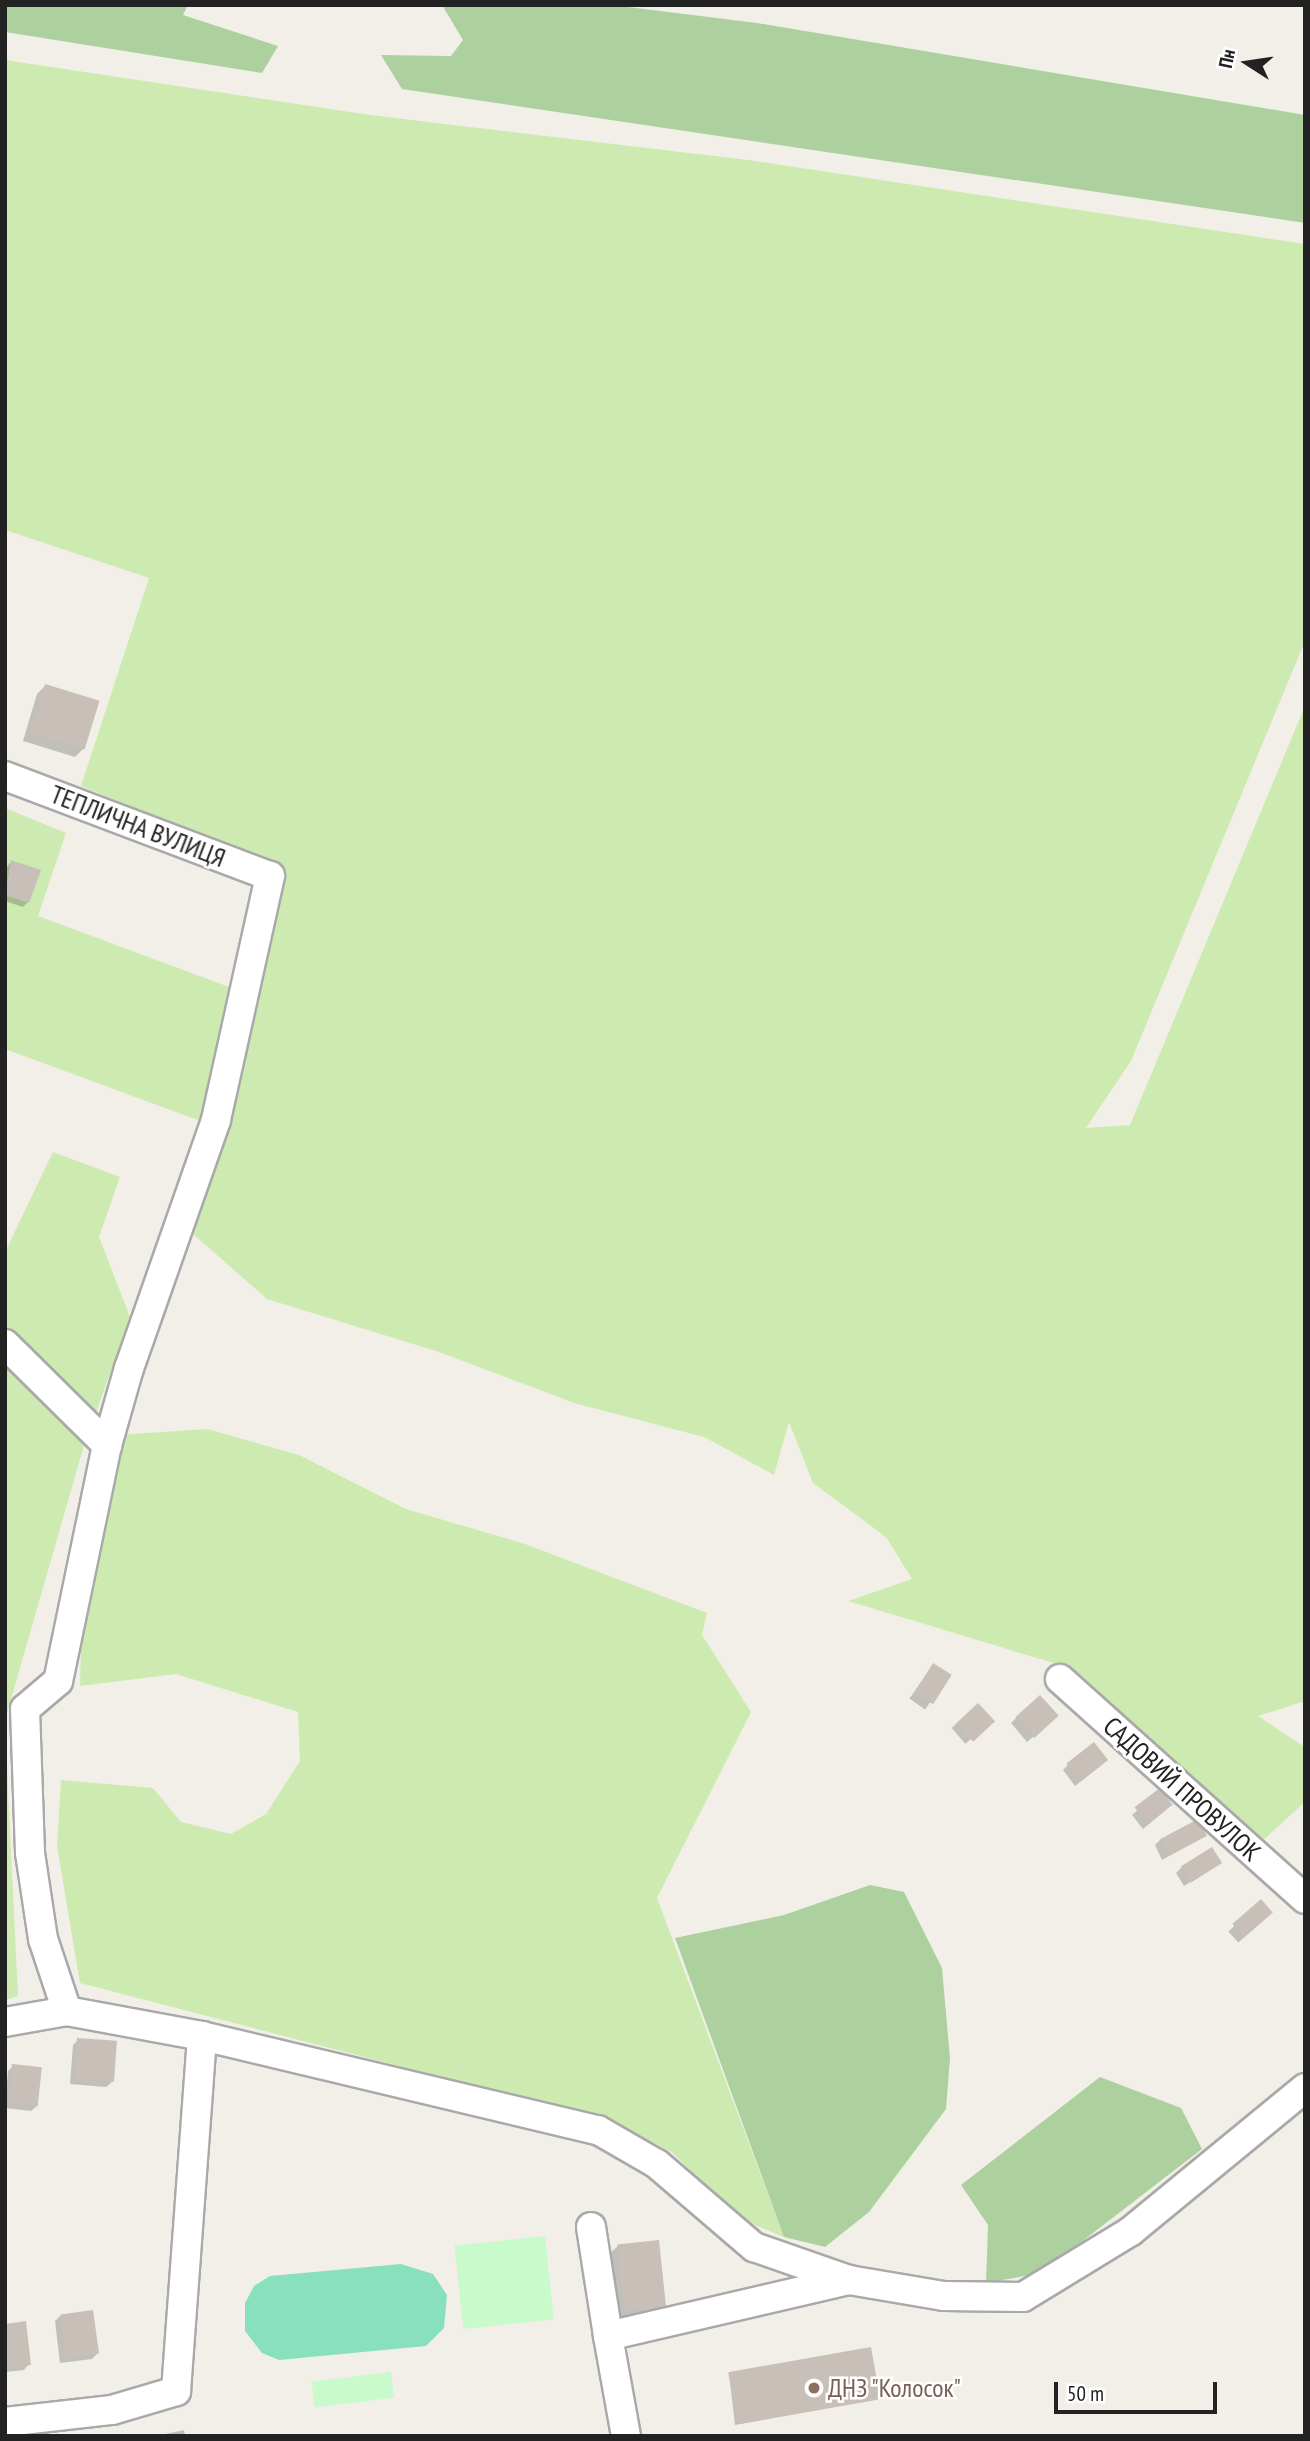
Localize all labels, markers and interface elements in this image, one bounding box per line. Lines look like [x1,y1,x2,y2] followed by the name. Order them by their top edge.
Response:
[1212,28,1282,98] north arrow
[1213,47,1240,70] text: Пн
[46,778,230,874] street label: ТЕПЛИЧНА ВУЛИЦЯ
[1097,1710,1267,1868] street label: САДОВИЙ ПРОВУЛОК
[1058,2368,1221,2412] scale bar
[828,2372,962,2404] place label: ДНЗ "Колосок"
[806,2380,822,2396] marker: ДНЗ "Колосок"
[1067,2380,1104,2407] text: 50 m

